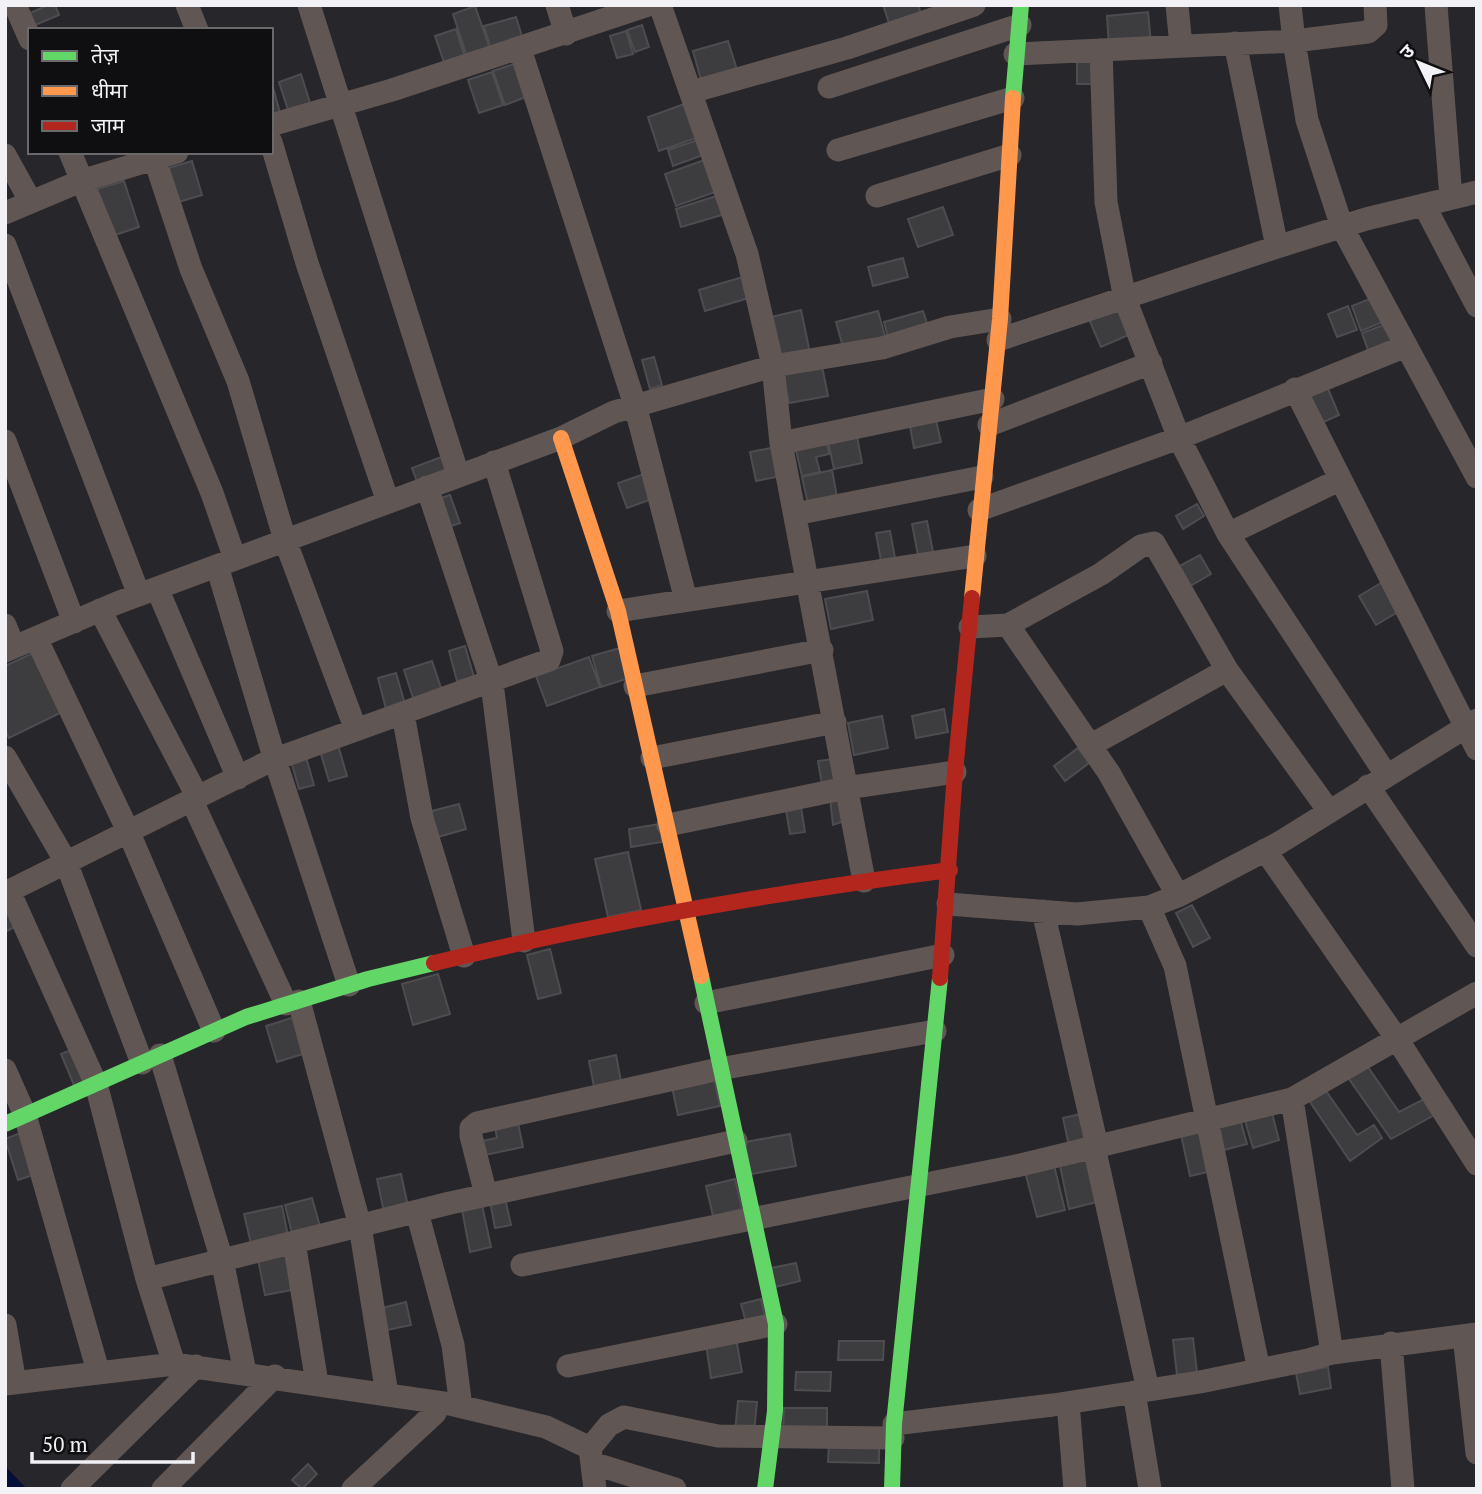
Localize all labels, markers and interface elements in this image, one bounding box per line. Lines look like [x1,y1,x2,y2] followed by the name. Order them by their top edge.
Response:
[28,28,273,154] legend
[1384,28,1454,98] north arrow
[1393,38,1420,64] text: उ
[91,41,119,69] text: तेज़
[91,76,128,104] text: धीमा
[91,111,125,139] text: जाम
[32,1420,192,1464] scale bar
[42,1430,88,1458] text: 50 m

